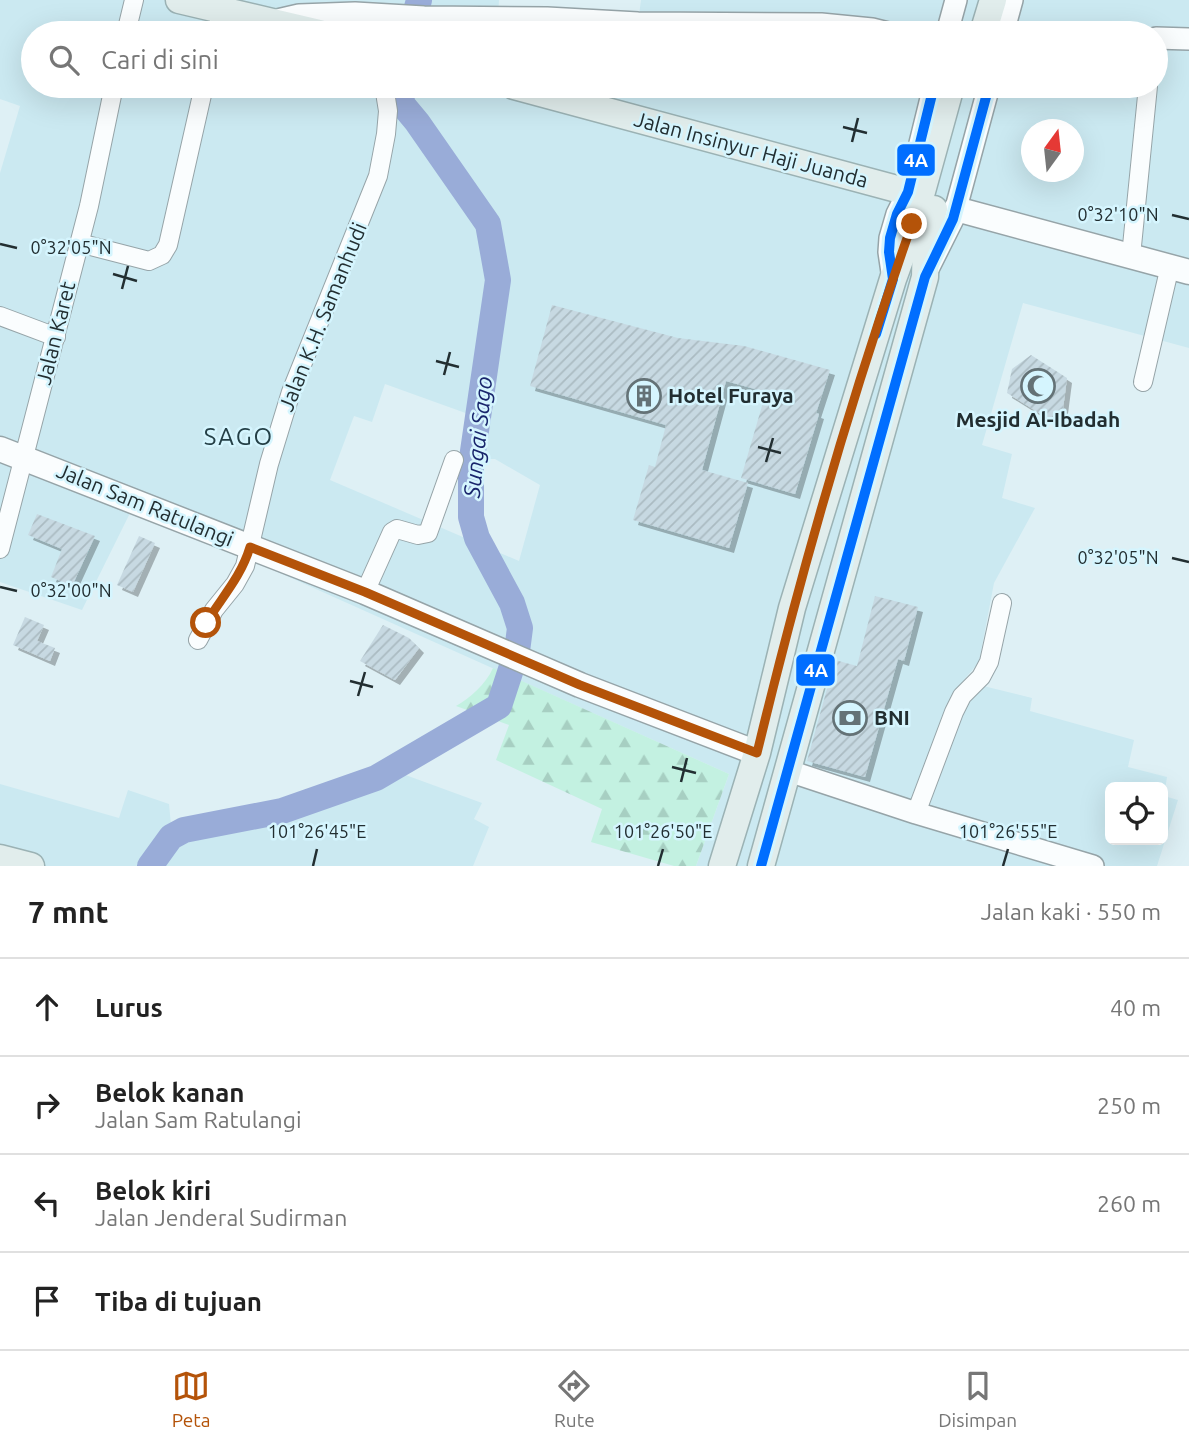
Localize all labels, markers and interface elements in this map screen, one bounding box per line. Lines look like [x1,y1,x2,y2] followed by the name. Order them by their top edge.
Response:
[21,21,1168,98] search box
[45,41,83,79] icon: search
[101,45,219,74] text: Cari di sini
[632,106,871,192] street label: Jalan Insinyur Haji Juanda
[1021,119,1084,182] north arrow
[896,143,936,177] line badge: 4A
[904,149,929,171] text: 4A
[1078,204,1158,224] text: 0°32'10"N
[896,208,927,239] route end
[273,219,371,414] street label: Jalan K.H. Samanhudi
[31,237,111,257] text: 0°32'05"N
[31,279,79,387] street label: Jalan Karet
[1019,367,1057,405] mosque icon: Mesjid Al-Ibadah
[459,375,496,500] water label: Sungai Sago
[625,377,663,415] building icon: Hotel Furaya
[668,383,794,407] place label: Hotel Furaya
[956,407,1120,431] place label: Mesjid Al-Ibadah
[204,423,274,450] district label: SAGO
[53,458,237,551] street label: Jalan Sam Ratulangi
[1078,547,1158,567] text: 0°32'05"N
[31,580,111,600] text: 0°32'00"N
[190,607,221,638] route start
[795,653,836,687] line badge: 4A
[804,659,829,681] text: 4A
[831,699,869,737] bank icon: BNI
[874,705,910,729] place label: BNI
[1105,782,1168,845] map controls
[1105,782,1168,845] button: locate
[268,821,366,841] text: 101°26'45"E
[614,821,712,841] text: 101°26'50"E
[959,821,1057,841] text: 101°26'55"E
[28,895,108,929] text: 7 mnt
[981,899,1161,924] text: Jalan kaki · 550 m
[28,988,66,1026] icon: ahead
[95,993,163,1022] text: Lurus
[1110,995,1161,1020] text: 40 m
[95,1078,245,1107] text: Belok kanan
[28,1086,66,1124] icon: right
[1097,1093,1161,1118] text: 250 m
[95,1107,302,1132] text: Jalan Sam Ratulangi
[95,1176,211,1205] text: Belok kiri
[28,1184,66,1222] icon: left
[1097,1191,1161,1216] text: 260 m
[95,1205,347,1230] text: Jalan Jenderal Sudirman
[28,1282,66,1320] icon: arrive
[95,1287,262,1316] text: Tiba di tujuan
[172,1367,210,1431] tab: Peta
[554,1367,595,1431] tab: Rute
[938,1367,1017,1431] tab: Disimpan

